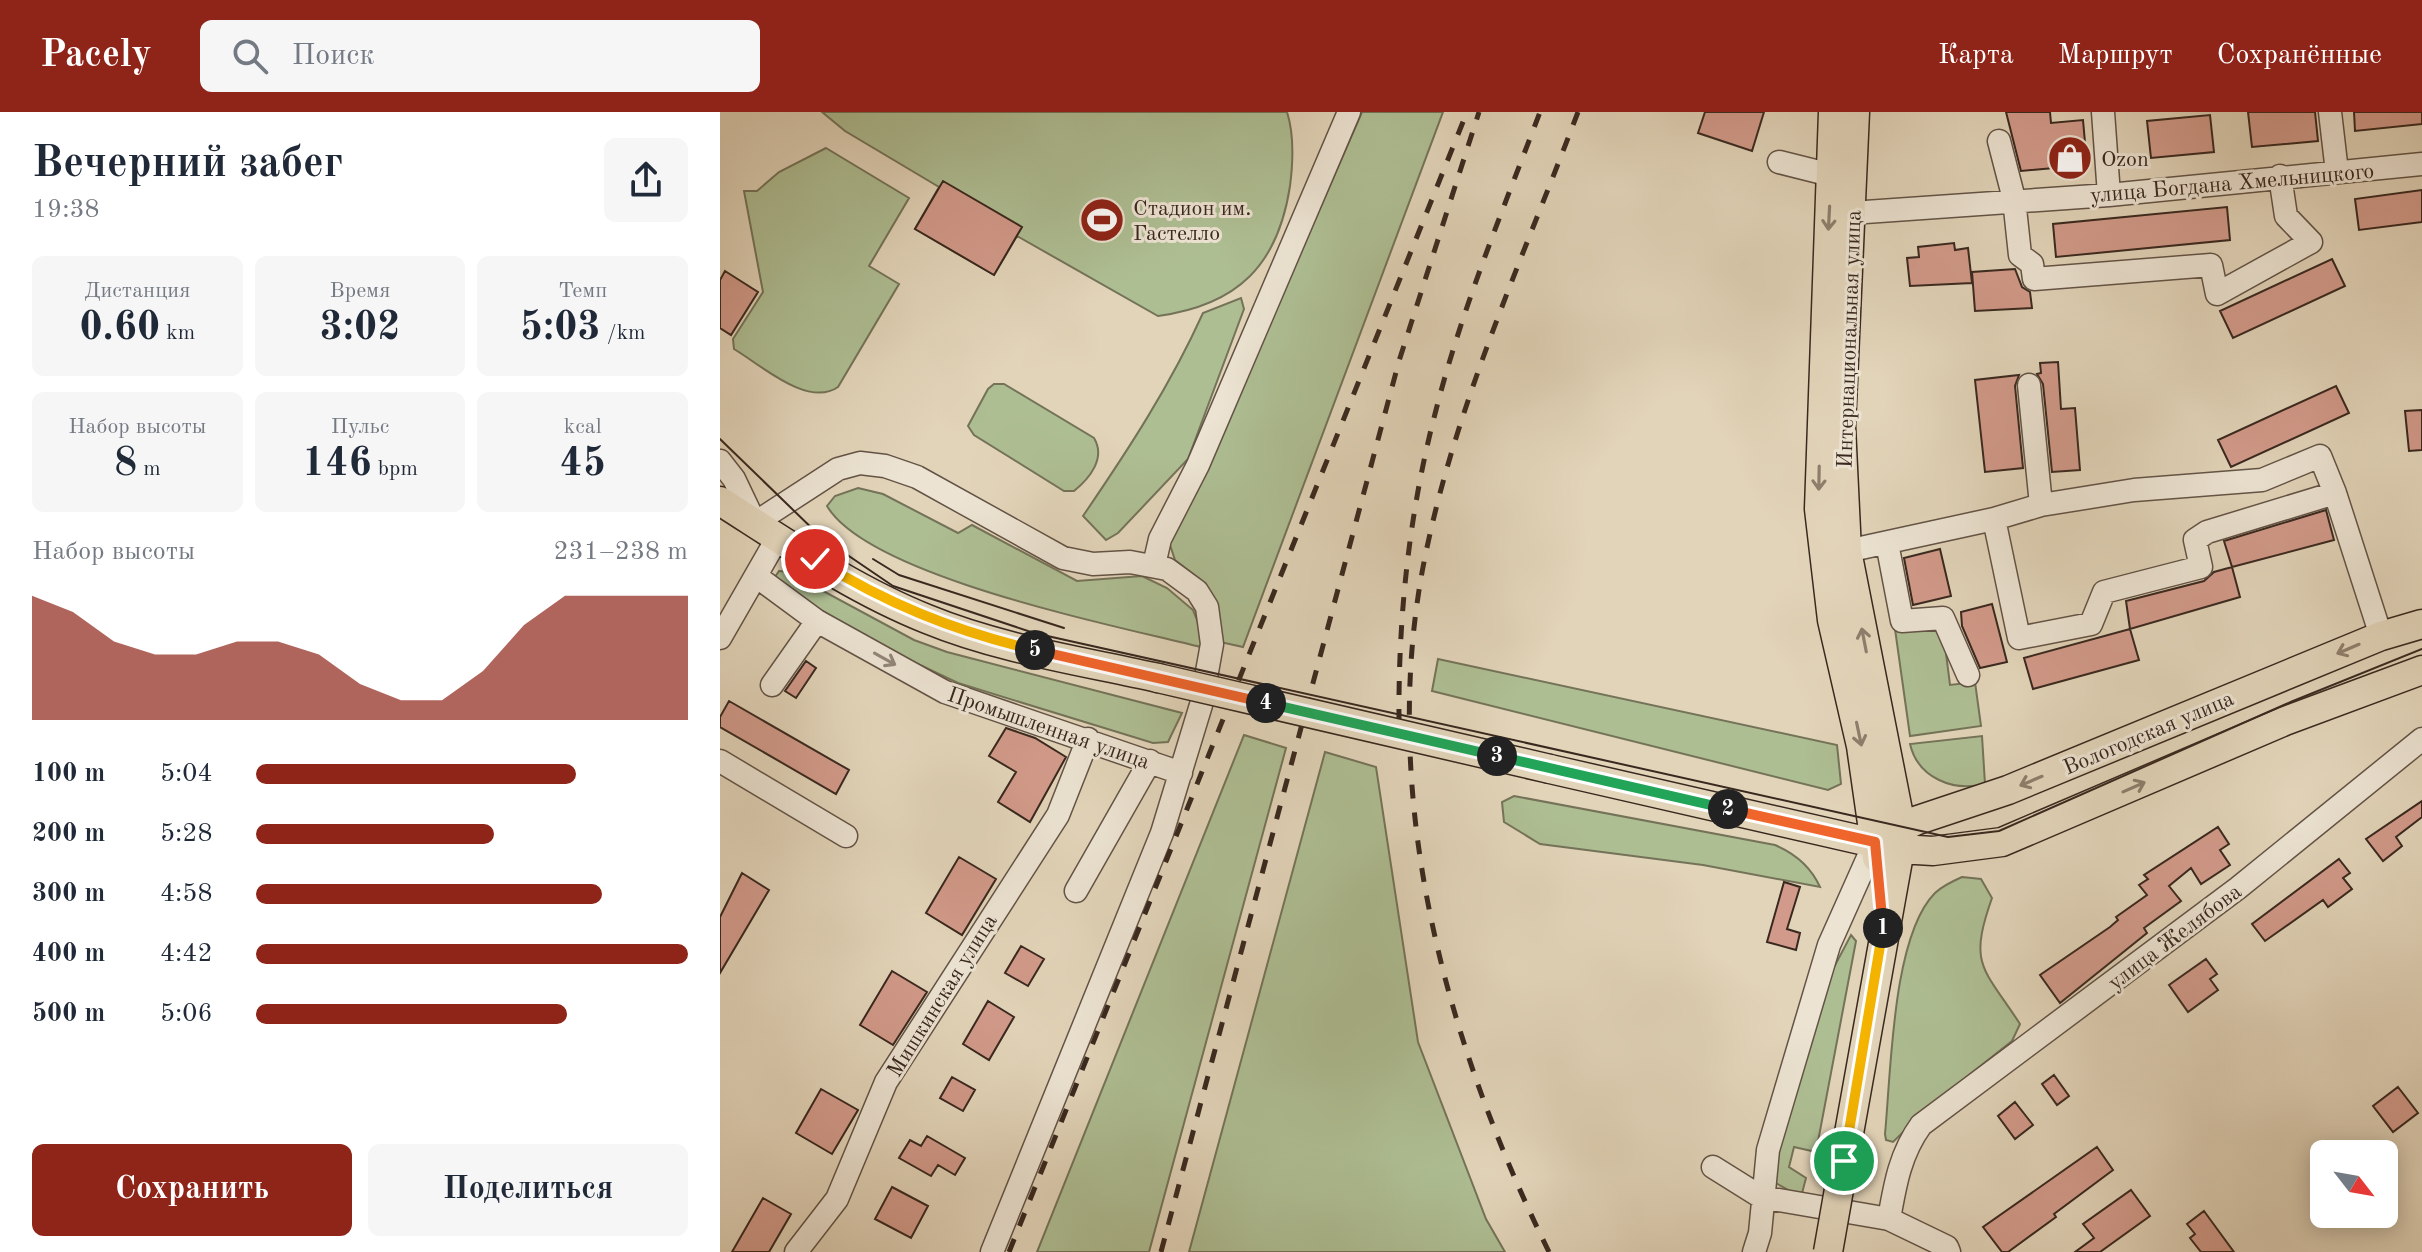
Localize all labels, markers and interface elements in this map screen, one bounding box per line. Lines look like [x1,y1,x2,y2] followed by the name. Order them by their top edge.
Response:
[200,20,760,92] search box
[228,34,272,78] icon: search
[40,37,152,75] text: Pacely
[292,41,374,71] text: Поиск
[1938,42,2014,70] text: Карта
[2058,42,2173,70] text: Маршрут
[2217,42,2382,70] text: Сохранённые
[2046,134,2094,182] shop icon: Ozon
[604,138,688,222] button: share
[32,142,343,186] text: Вечерний забег
[2101,149,2149,171] place label: Ozon
[2089,161,2375,207] street label: улица Богдана Хмельницкого
[1078,196,1126,244] sports icon: Стадион им. Гастелло
[32,197,100,223] text: 19:38
[1133,198,1251,245] place label: Стадион им. Гастелло
[1821,204,1836,231] one-way arrow
[1834,209,1866,469] street label: Интернациональная улица
[84,280,191,302] text: Дистанция
[330,280,390,302] text: Время
[558,280,607,302] text: Темп
[79,309,160,349] text: 0.60
[320,309,400,349] text: 3:02
[520,309,601,349] text: 5:03
[160,322,195,344] text: km
[601,322,646,344] text: /km
[68,416,206,438] text: Набор высоты
[331,416,389,438] text: Пульс
[564,416,602,438] text: kcal
[114,445,137,485] text: 8
[302,445,372,485] text: 146
[559,445,606,485] text: 45
[137,458,161,480] text: m
[372,458,418,480] text: bpm
[1811,464,1827,491] one-way arrow
[781,525,849,593] pin
[793,537,837,581] icon: check
[32,539,195,565] text: Набор высоты
[553,539,688,565] text: 231–238 m
[1856,628,1871,653] one-way arrow
[1015,630,1055,670] pin: 5
[1029,639,1041,661] text: 5
[2336,643,2361,658] one-way arrow
[873,651,896,667] one-way arrow
[1246,683,1286,723] pin: 4
[944,684,1153,774] street label: Промышленная улица
[2060,688,2237,780] street label: Вологодская улица
[1260,692,1272,714] text: 4
[1852,721,1867,746] one-way arrow
[1477,736,1517,776] pin: 3
[1491,745,1503,767] text: 3
[32,761,105,787] text: 100 m
[160,761,213,787] text: 5:04
[2019,775,2044,790] one-way arrow
[2121,779,2146,794] one-way arrow
[1708,789,1748,829] pin: 2
[1722,798,1734,820] text: 2
[32,821,105,847] text: 200 m
[160,821,213,847] text: 5:28
[2104,880,2246,995] street label: улица Желябова
[32,881,105,907] text: 300 m
[160,881,213,907] text: 4:58
[1863,908,1903,948] pin: 1
[884,911,1002,1081] street label: Мишкинская улица
[1877,917,1889,939] text: 1
[32,941,105,967] text: 400 m
[160,941,213,967] text: 4:42
[32,1001,105,1027] text: 500 m
[160,1001,213,1027] text: 5:06
[1810,1127,1878,1195] pin
[1822,1139,1866,1183] icon: arrive
[2310,1140,2398,1228] north arrow
[2310,1140,2398,1228] map controls
[32,1144,352,1236] button: Сохранить
[368,1144,688,1236] button: Поделиться

